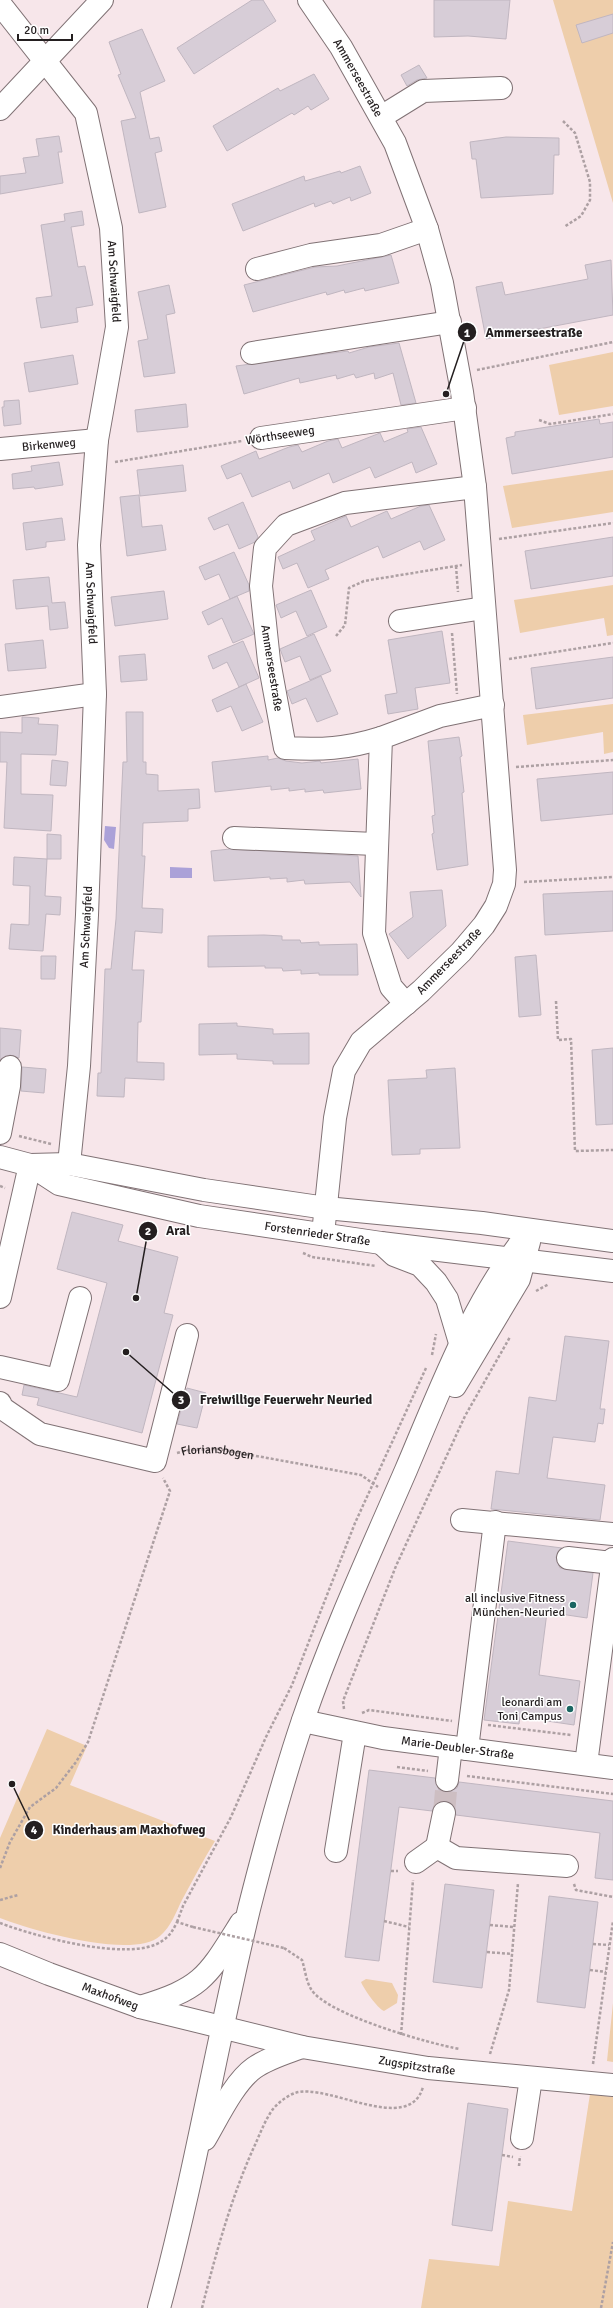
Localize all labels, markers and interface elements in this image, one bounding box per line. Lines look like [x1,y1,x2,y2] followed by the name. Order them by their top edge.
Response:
[18,16,72,42] scale bar
[24,23,49,38] text: 20 m
[329,36,386,120] street label: Ammerseestraße
[104,240,124,323] street label: Am Schwaigfeld
[457,320,590,345] callout: Ammerseestraße
[486,325,583,341] text: Ammerseestraße
[464,326,471,341] text: 1
[245,423,316,448] street label: Wörthseeweg
[21,435,76,455] street label: Birkenweg
[82,562,100,645] street label: Am Schwaigfeld
[257,624,286,712] street label: Ammerseestraße
[77,886,96,968] street label: Am Schwaigfeld
[414,925,485,998] street label: Ammerseestraße
[138,1218,198,1243] callout: Aral
[263,1219,371,1249] street label: Forstenrieder Straße
[166,1223,190,1239] text: Aral
[145,1224,151,1239] text: 2
[171,1387,380,1412] callout: Freiwillige Feuerwehr Neuried
[200,1392,372,1408] text: Freiwillige Feuerwehr Neuried
[178,1393,184,1408] text: 3
[179,1442,255,1463] street label: Floriansbogen
[465,1591,565,1620] place label: all inclusive Fitness München-Neuried
[568,1600,578,1610] marker: all inclusive Fitness München-Neuried
[497,1695,562,1724] place label: leonardi am Toni Campus
[565,1704,575,1714] marker: leonardi am Toni Campus
[400,1733,515,1763] street label: Marie-Deubler-Straße
[24,1817,213,1842] callout: Kinderhaus am Maxhofweg
[52,1822,206,1838] text: Kinderhaus am Maxhofweg
[31,1823,38,1838] text: 4
[80,1979,140,2014] street label: Maxhofweg
[377,2053,456,2078] street label: Zugspitzstraße

